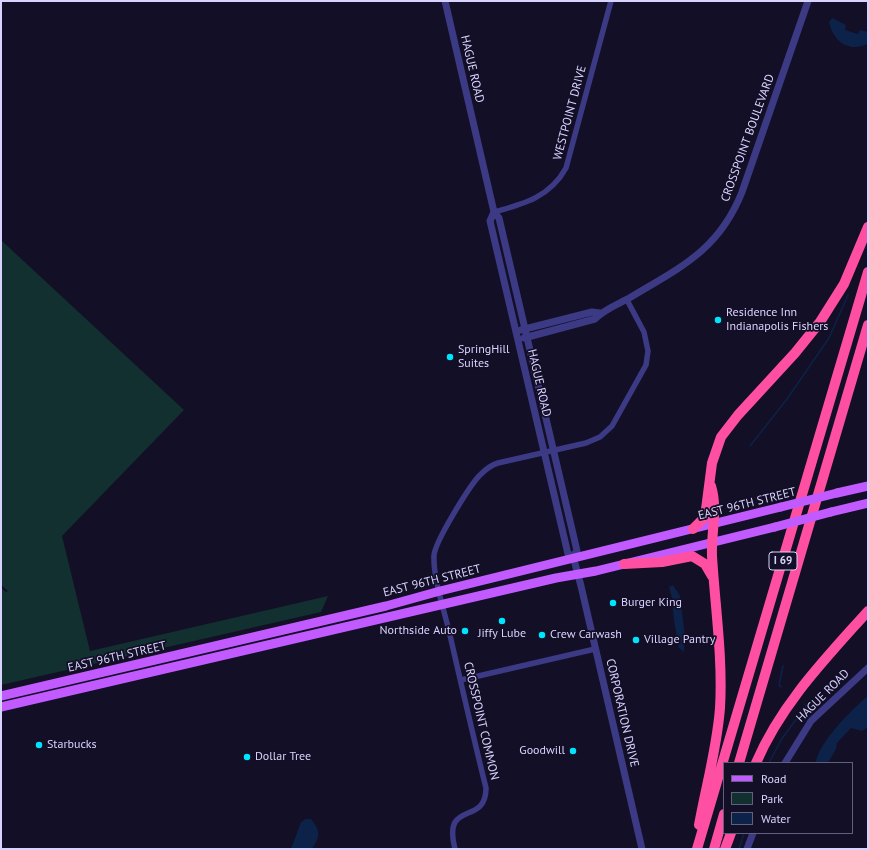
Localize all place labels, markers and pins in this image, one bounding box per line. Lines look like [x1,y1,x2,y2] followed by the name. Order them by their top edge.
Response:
[726,306,828,334] place label: Residence Inn Indianapolis Fishers
[713,315,723,325] marker: Residence Inn Indianapolis Fishers
[458,343,509,371] place label: SpringHill Suites
[445,352,455,362] marker: SpringHill Suites
[621,596,682,610] place label: Burger King
[608,598,618,608] marker: Burger King
[497,616,507,626] marker: Jiffy Lube
[380,624,457,638] place label: Northside Auto
[460,626,470,636] marker: Northside Auto
[478,627,526,641] place label: Jiffy Lube
[550,628,622,642] place label: Crew Carwash
[537,630,547,640] marker: Crew Carwash
[644,633,715,647] place label: Village Pantry
[631,635,641,645] marker: Village Pantry
[47,738,97,752] place label: Starbucks
[34,740,44,750] marker: Starbucks
[519,744,565,758] place label: Goodwill
[568,746,578,756] marker: Goodwill
[255,750,311,764] place label: Dollar Tree
[242,752,252,762] marker: Dollar Tree

